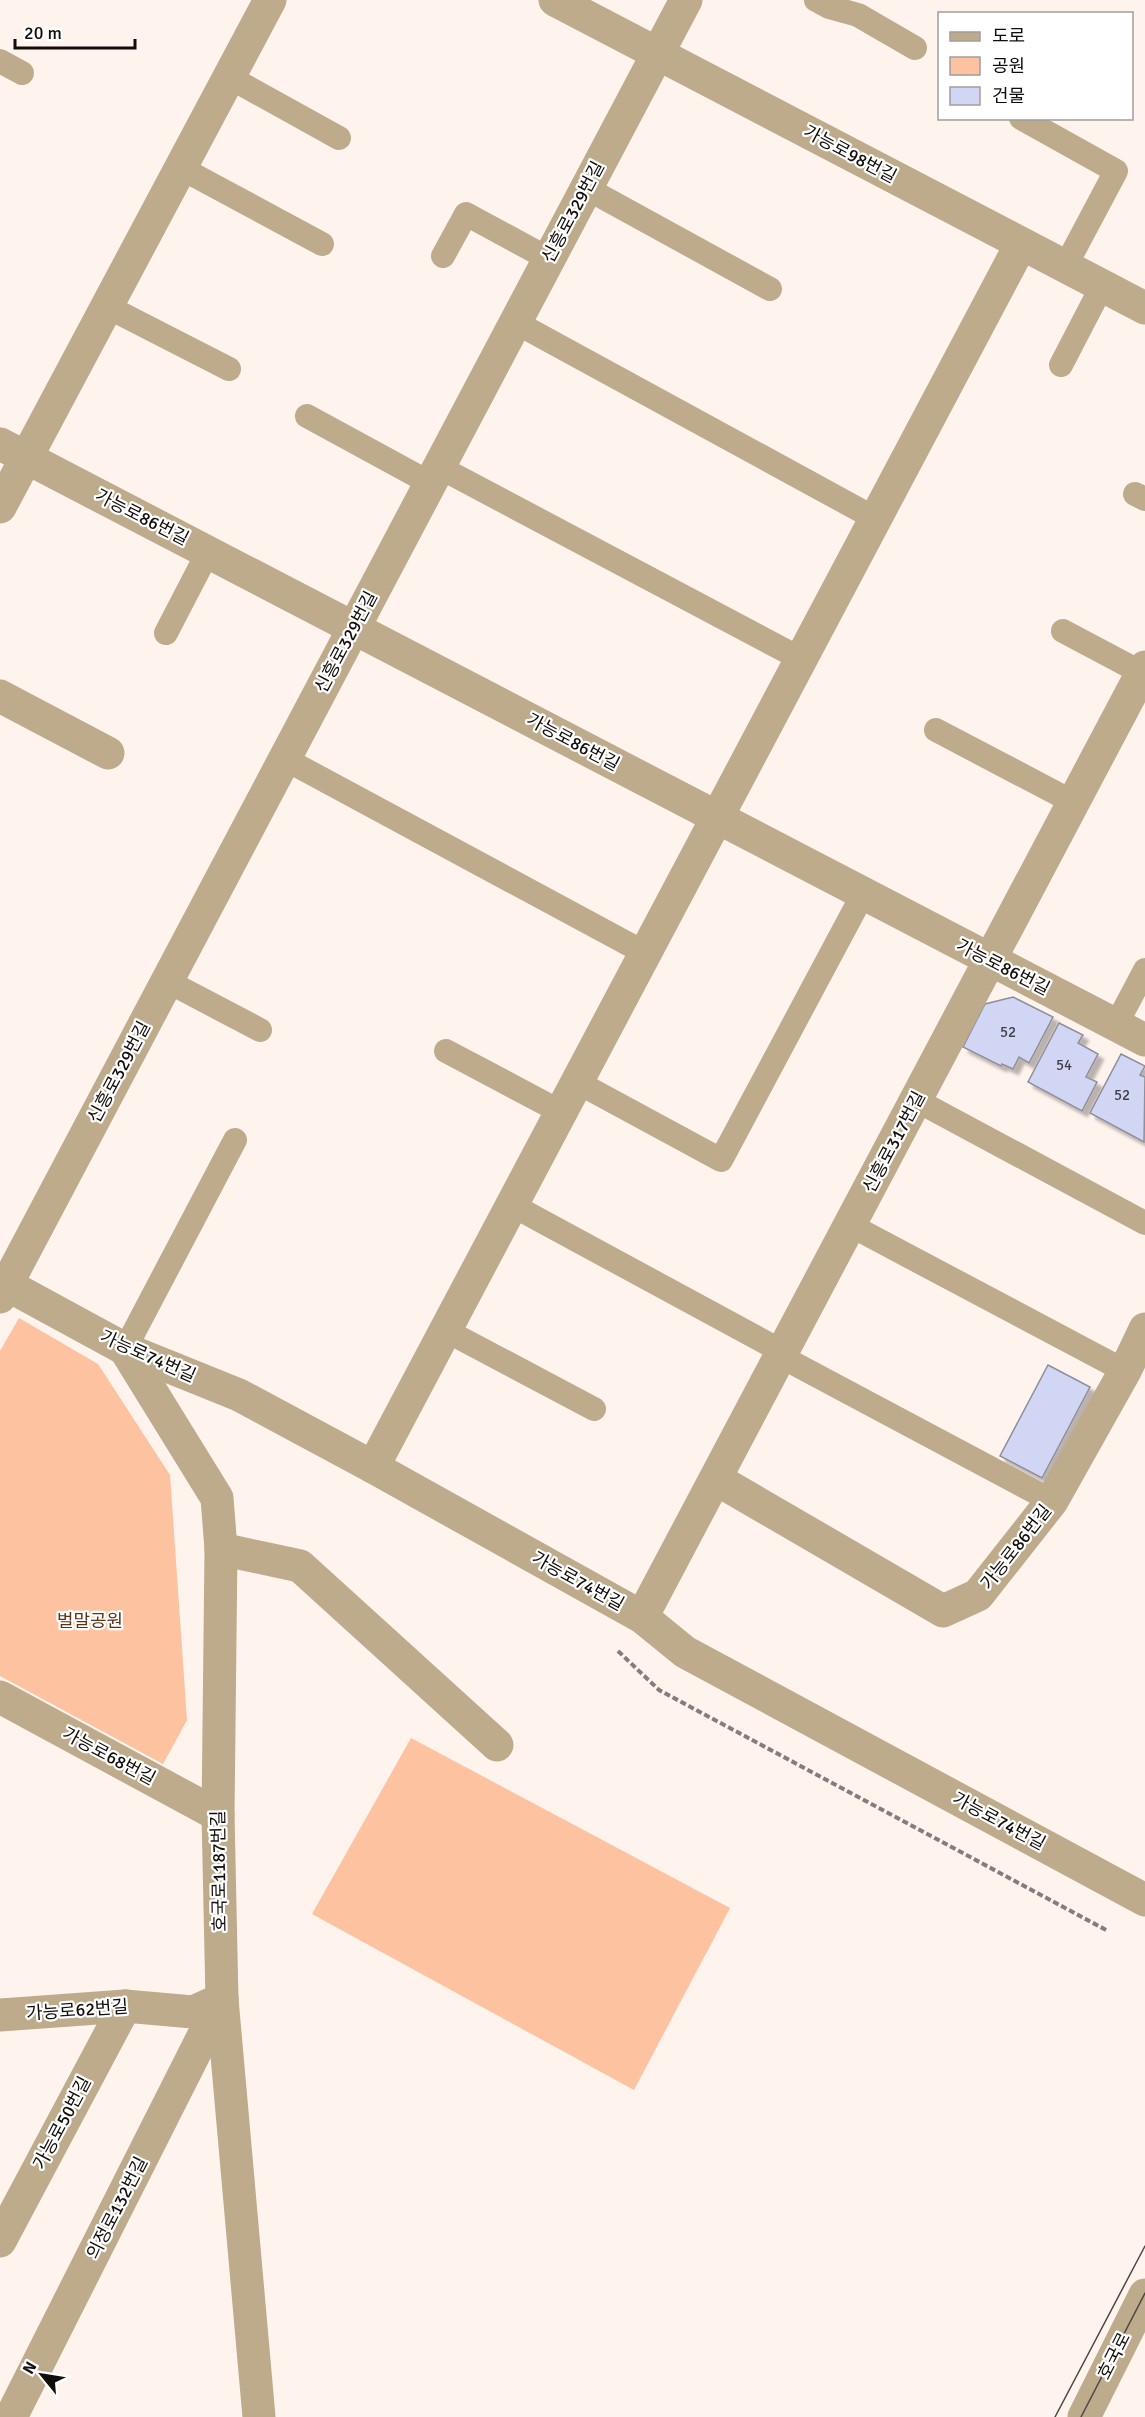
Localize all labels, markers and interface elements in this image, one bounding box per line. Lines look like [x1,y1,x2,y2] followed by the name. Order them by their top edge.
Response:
[15,12,135,50] scale bar
[938,12,1133,120] legend
[24,22,62,44] text: 20 m
[992,25,1025,47] text: 도로
[992,55,1025,77] text: 공원
[992,85,1025,107] text: 건물
[800,120,900,188] street label: 가능로98번길
[537,157,609,267] street label: 신흥로329번길
[91,484,193,550] street label: 가능로86번길
[310,587,382,697] street label: 신흥로329번길
[523,708,623,776] street label: 가능로86번길
[952,934,1054,1000] street label: 가능로86번길
[83,1017,155,1127] street label: 신흥로329번길
[1000,1023,1016,1041] house number: 52
[1056,1056,1072,1074] house number: 54
[1114,1086,1130,1104] house number: 52
[858,1087,930,1197] street label: 신흥로317번길
[97,1325,199,1387] street label: 가능로74번길
[976,1500,1056,1594] street label: 가능로86번길
[528,1547,628,1615] street label: 가능로74번길
[57,1610,123,1632] park label: 벌말공원
[59,1722,159,1790] street label: 가능로68번길
[949,1787,1049,1855] street label: 가능로74번길
[207,1810,231,1932] street label: 호국로1187번길
[25,1995,129,2025] street label: 가능로62번길
[28,2073,96,2173] street label: 가능로50번길
[82,2153,152,2263] street label: 의정로132번길
[1093,2329,1135,2383] street label: 호국로
[12,2345,72,2405] north arrow
[18,2358,41,2378] text: N

